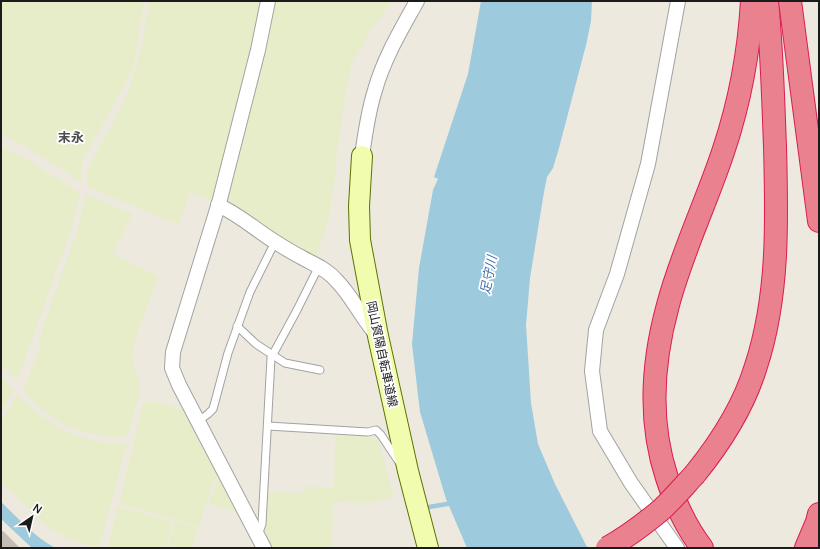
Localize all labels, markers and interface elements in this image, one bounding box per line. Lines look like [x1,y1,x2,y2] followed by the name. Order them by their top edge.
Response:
[58,128,84,146] district label: 末永
[475,252,501,296] water label: 足守川
[363,299,402,408] street label: 岡山賀陽自転車道線
[12,497,52,537] north arrow
[30,500,45,517] text: N

